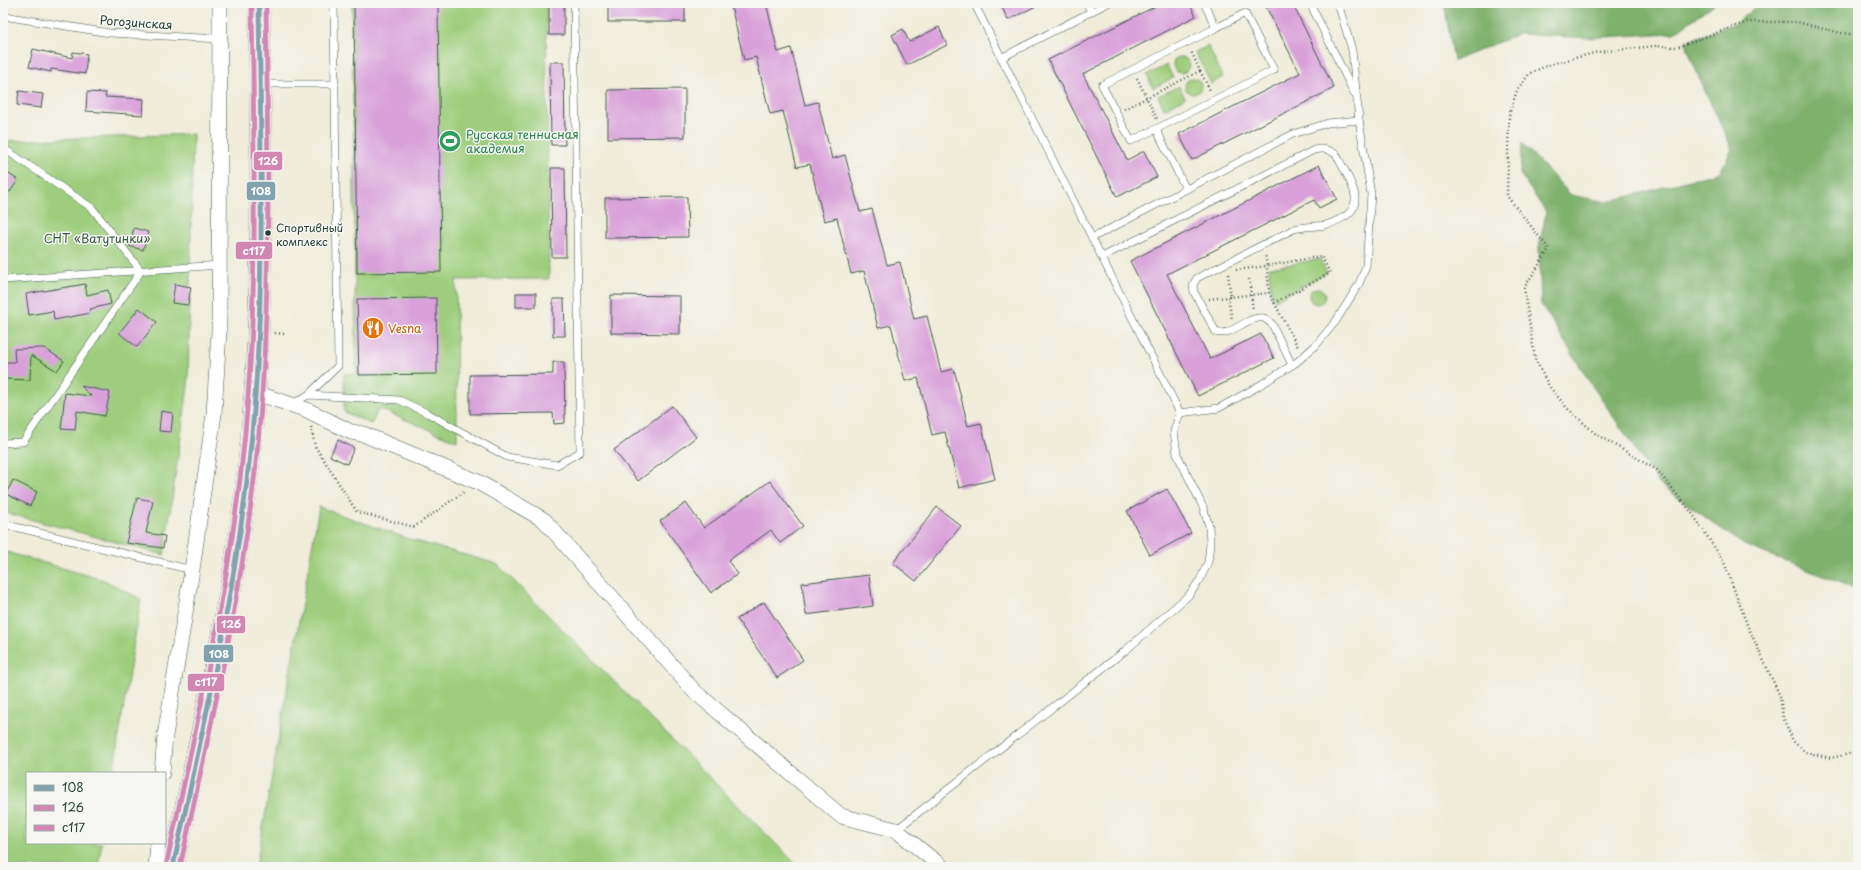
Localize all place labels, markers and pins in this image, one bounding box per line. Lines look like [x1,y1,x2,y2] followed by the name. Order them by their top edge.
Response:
[466,125,579,157] place label: Русская теннисная академия
[437,128,463,154] sports icon: Русская теннисная академия
[276,219,343,250] place label: Спортивный комплекс
[263,228,273,238] marker: Спортивный комплекс
[360,315,386,341] restaurant icon: Vesna
[388,319,422,337] place label: Vesna

